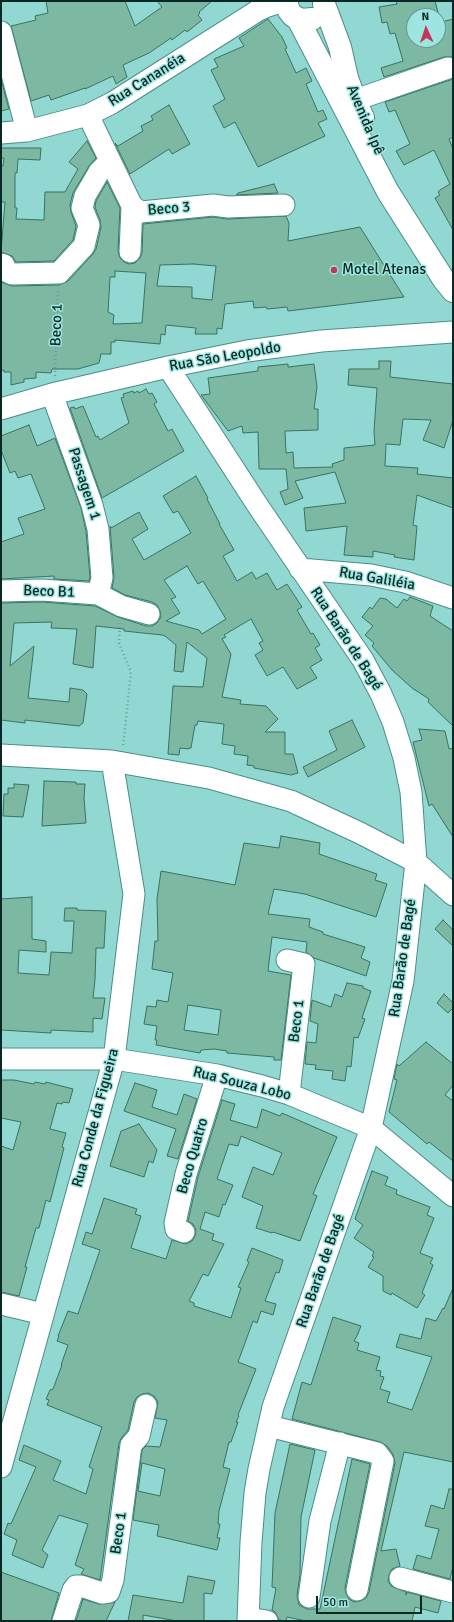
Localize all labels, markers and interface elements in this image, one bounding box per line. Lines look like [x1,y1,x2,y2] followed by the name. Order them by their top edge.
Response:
[406,8,446,48] north arrow
[421,10,430,23] text: N
[105,49,189,111] street label: Rua Cananéia
[342,82,388,158] street label: Avenida Ipê
[147,198,191,220] street label: Beco 3
[342,261,426,279] place label: Motel Atenas
[329,265,339,275] marker: Motel Atenas
[47,303,67,347] street label: Beco 1
[168,338,282,376] street label: Rua São Leopoldo
[64,445,104,523] street label: Passagem 1
[338,563,416,595] street label: Rua Galiléia
[23,582,75,602] street label: Beco B1
[306,584,386,694] street label: Rua Barão de Bagé
[386,898,420,1018] street label: Rua Barão de Bagé
[285,999,309,1043] street label: Beco 1
[69,1047,123,1189] street label: Rua Conde da Figueira
[191,1063,293,1105] street label: Rua Souza Lobo
[174,1116,212,1196] street label: Beco Quatro
[293,1212,349,1330] street label: Rua Barão de Bagé
[107,1511,131,1555] street label: Beco 1
[318,1588,424,1614] scale bar
[323,1595,348,1610] text: 50 m

